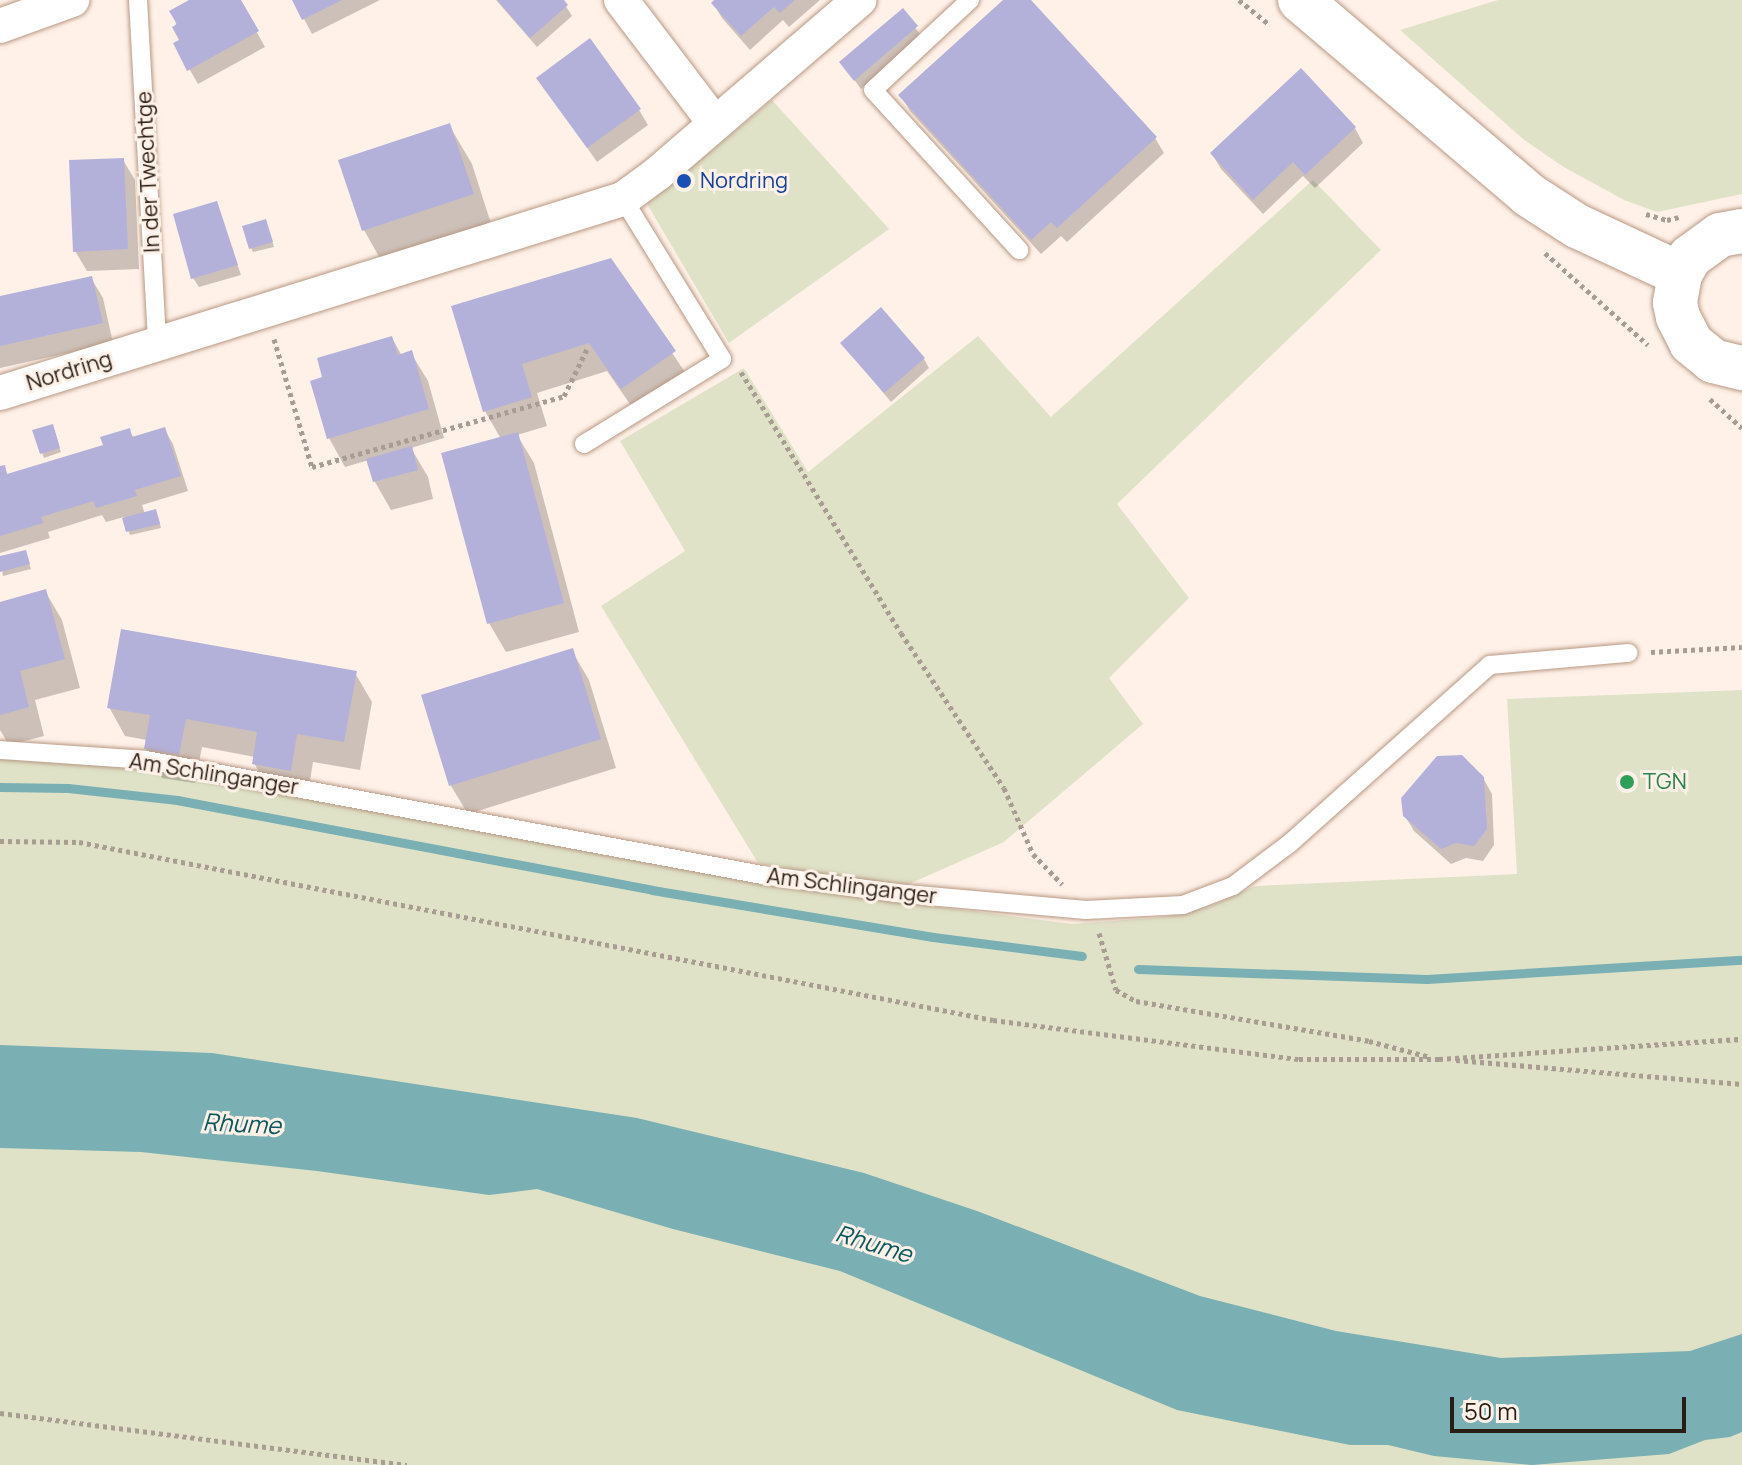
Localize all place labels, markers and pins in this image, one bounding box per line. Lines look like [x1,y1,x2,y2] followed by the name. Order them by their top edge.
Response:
[700,168,788,194] place label: Nordring
[675,172,693,190] marker: Nordring
[1643,769,1687,795] place label: TGN
[1618,773,1636,791] marker: TGN

